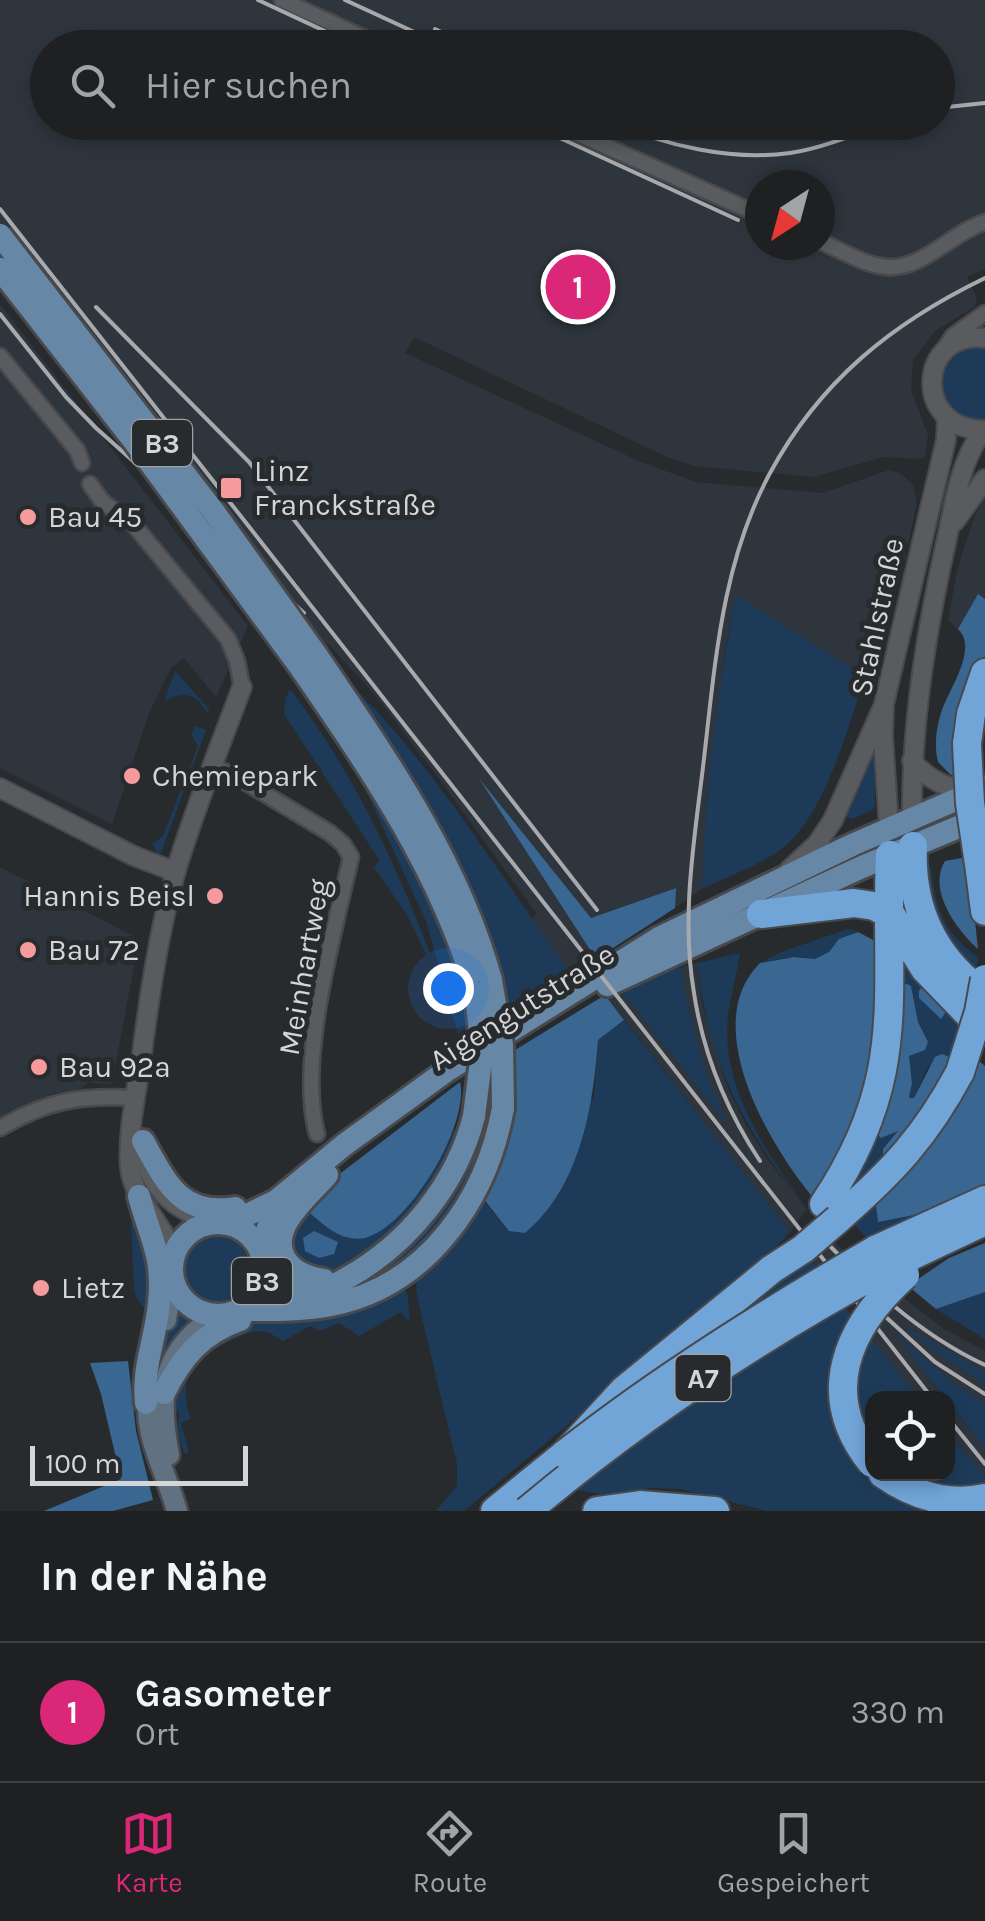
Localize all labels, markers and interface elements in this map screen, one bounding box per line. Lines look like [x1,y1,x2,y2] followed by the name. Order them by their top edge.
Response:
[30,30,955,140] search box
[65,58,120,113] icon: search
[145,63,352,108] text: Hier suchen
[745,170,835,260] north arrow
[546,250,610,324] pin: 1
[132,420,192,466] road number: B3
[254,453,436,523] place label: Linz Franckstraße
[218,475,244,501] marker: Linz Franckstraße
[48,499,142,535] place label: Bau 45
[17,506,39,528] marker: Bau 45
[843,535,911,699] street label: Stahlstraße
[152,758,318,794] place label: Chemiepark
[121,765,143,787] marker: Chemiepark
[271,876,337,1058] street label: Meinhartweg
[23,878,195,914] place label: Hannis Beisl
[204,885,226,907] marker: Hannis Beisl
[48,932,140,968] place label: Bau 72
[423,936,621,1078] street label: Aigengutstraße
[17,939,39,961] marker: Bau 72
[423,963,474,1014] your location
[59,1049,171,1085] place label: Bau 92a
[28,1056,50,1078] marker: Bau 92a
[232,1258,292,1304] road number: B3
[61,1270,125,1306] place label: Lietz
[30,1277,52,1299] marker: Lietz
[676,1355,730,1401] road number: A7
[865,1391,955,1481] map controls
[865,1391,955,1481] button: locate
[30,1441,248,1486] scale bar
[45,1447,120,1480] text: 100 m
[40,1551,268,1601] text: In der Nähe
[135,1671,331,1716] text: Gasometer
[67,1694,78,1731] text: 1
[851,1694,945,1731] text: 330 m
[135,1716,179,1753] text: Ort
[115,1806,183,1899] tab: Karte
[413,1806,487,1899] tab: Route
[717,1806,870,1899] tab: Gespeichert

